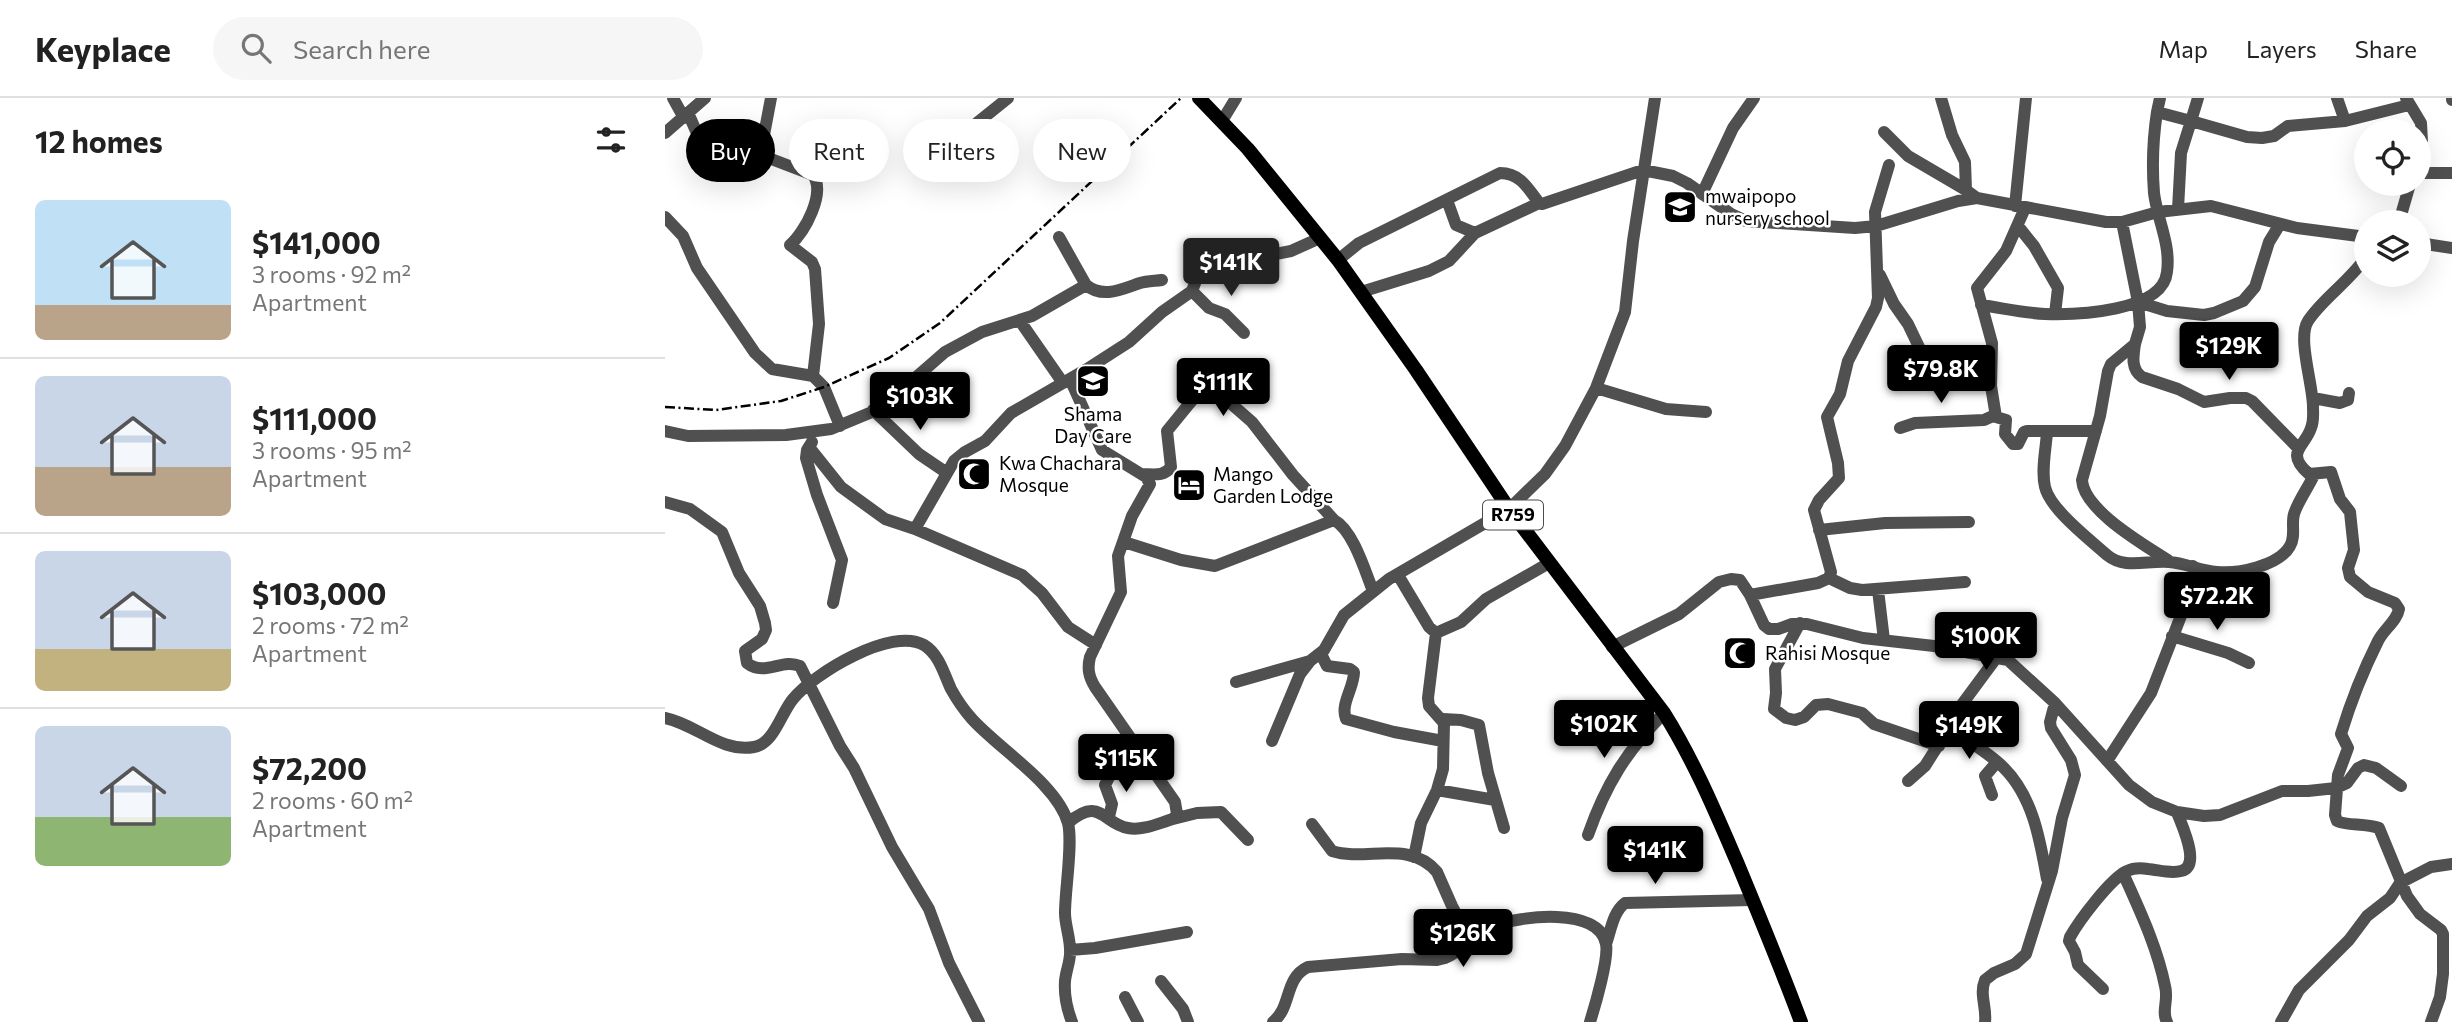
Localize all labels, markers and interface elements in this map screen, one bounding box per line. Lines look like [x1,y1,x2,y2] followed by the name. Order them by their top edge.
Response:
[213,17,703,80] search box
[35,28,171,69] text: Keyplace
[237,29,275,67] icon: search
[293,33,430,64] text: Search here
[2159,34,2208,63] text: Map
[2246,34,2317,63] text: Layers
[2355,34,2417,63] text: Share
[686,119,775,182] chip: Buy
[789,119,889,182] chip: Rent
[903,119,1019,182] chip: Filters
[1033,119,1131,182] chip: New
[2354,119,2431,287] map controls
[2354,119,2431,196] button: locate
[592,121,630,159] icon: filters
[35,122,163,159] text: 12 homes
[1705,184,1830,229] place label: mwaipopo nursery school
[1661,188,1699,226] school or university icon: mwaipopo nursery school
[2354,210,2431,287] button: layers
[252,223,381,260] text: $141,000
[91,228,175,312] icon: home
[1182,238,1280,298] pin: $141K
[1199,247,1263,275] text: $141K
[252,260,411,288] text: 3 rooms · 92 m²
[252,288,367,316] text: Apartment
[2180,322,2278,382] pin: $129K
[2196,331,2262,359] text: $129K
[1884,345,1998,405] pin: $79.8K
[1903,354,1979,382] text: $79.8K
[1174,358,1272,418] pin: $111K
[1074,362,1112,400] school or university icon: Shama Day Care
[1193,367,1253,395] text: $111K
[871,372,969,432] pin: $103K
[886,381,954,409] text: $103K
[252,399,377,436] text: $111,000
[1054,402,1132,447] place label: Shama Day Care
[91,404,175,488] icon: home
[252,436,411,464] text: 3 rooms · 95 m²
[999,451,1121,496] place label: Kwa Chachara Mosque
[955,455,993,493] mosque icon: Kwa Chachara Mosque
[1213,462,1333,507] place label: Mango Garden Lodge
[252,464,367,492] text: Apartment
[1170,466,1208,504] hotel icon: Mango Garden Lodge
[1483,500,1543,530] road number: R759
[2160,573,2274,632] pin: $72.2K
[252,574,387,611] text: $103,000
[91,579,175,663] icon: home
[2180,581,2254,609] text: $72.2K
[252,611,409,639] text: 2 rooms · 72 m²
[1937,612,2035,672] pin: $100K
[1951,621,2021,649] text: $100K
[1721,634,1759,672] mosque icon: Rahisi Mosque
[252,639,367,667] text: Apartment
[1765,641,1890,664] place label: Rahisi Mosque
[1555,700,1653,760] pin: $102K
[1920,702,2018,761] pin: $149K
[1570,709,1638,737] text: $102K
[1935,710,2003,738] text: $149K
[1077,734,1175,794] pin: $115K
[1094,743,1158,771] text: $115K
[252,749,367,786] text: $72,200
[91,754,175,838] icon: home
[252,786,413,814] text: 2 rooms · 60 m²
[252,814,367,842] text: Apartment
[1606,826,1704,886] pin: $141K
[1623,835,1687,863] text: $141K
[1414,910,1512,969] pin: $126K
[1430,918,1496,946] text: $126K

